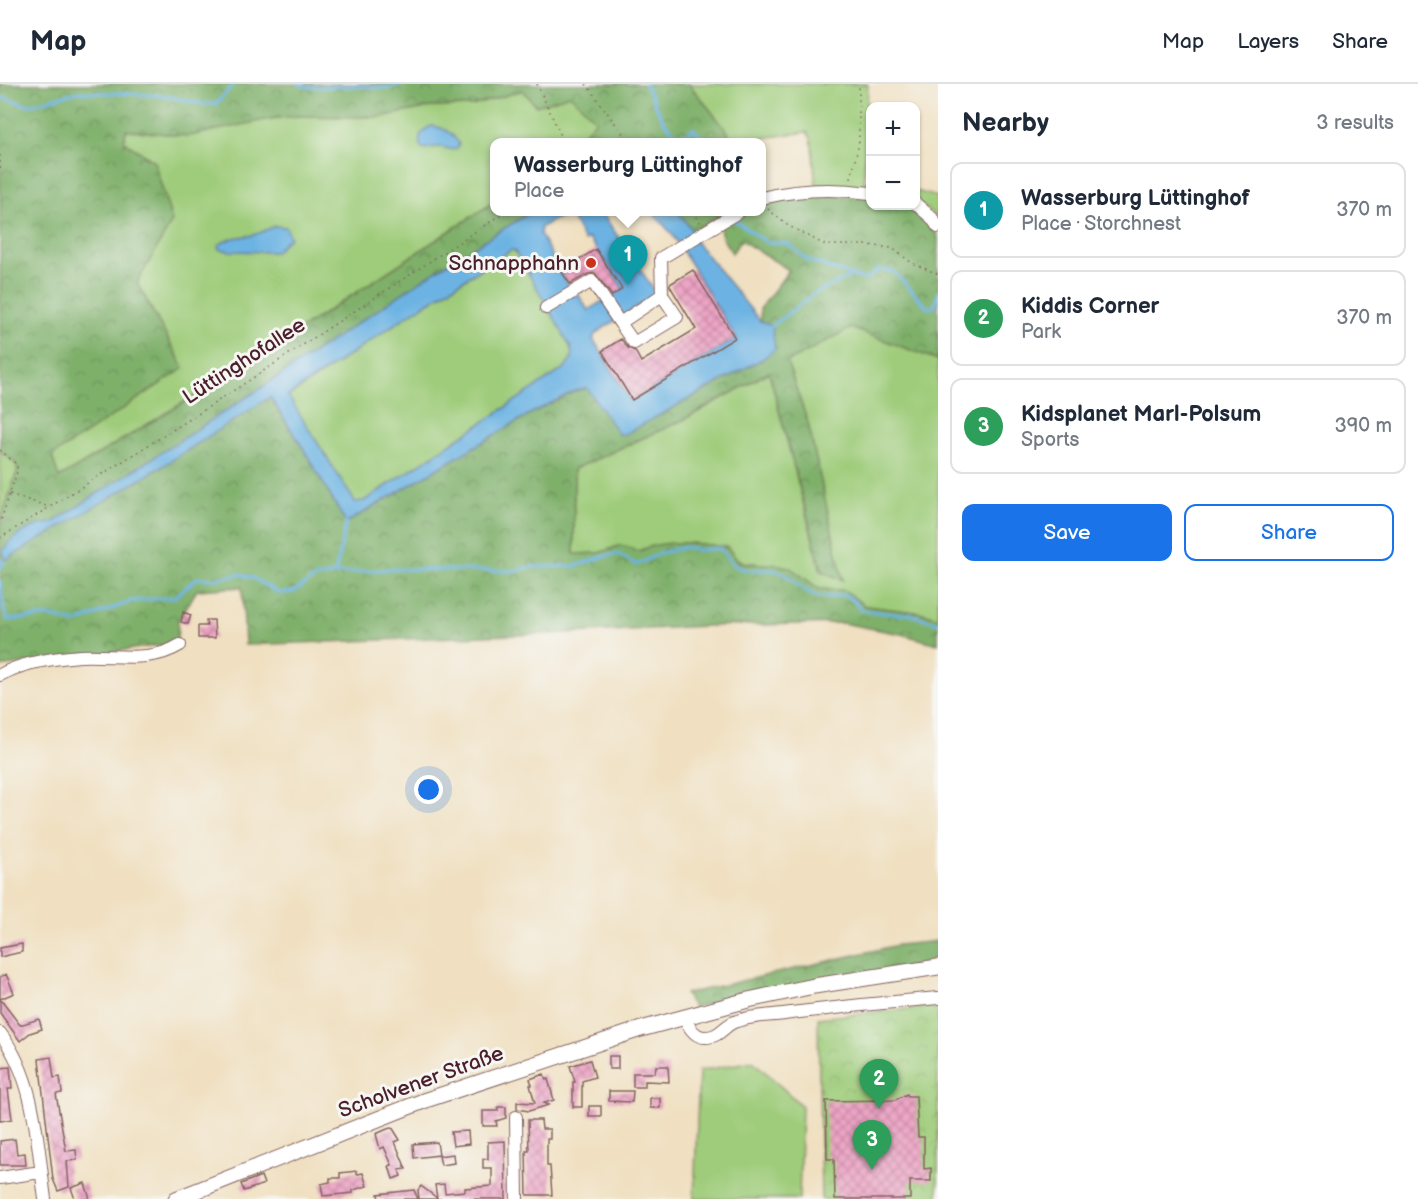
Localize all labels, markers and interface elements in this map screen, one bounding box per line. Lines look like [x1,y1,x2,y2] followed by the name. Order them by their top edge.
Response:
[30,25,86,58] text: Map
[1162,29,1204,54] text: Map
[1237,29,1299,54] text: Layers
[1332,29,1388,54] text: Share
[866,102,920,210] map controls
[866,102,920,156] button: +
[962,108,1049,139] text: Nearby
[1316,111,1394,135] text: 3 results
[490,138,766,216] popup
[514,152,742,179] text: Wasserburg Lüttinghof
[866,156,920,210] button: −
[514,179,564,203] text: Place
[1021,185,1250,212] text: Wasserburg Lüttinghof
[979,198,988,222] text: 1
[1336,198,1392,222] text: 370 m
[1021,212,1181,236] text: Place · Storchnest
[608,236,648,285] pin: 1
[448,251,579,276] place label: Schnapphahn
[584,256,598,270] marker: Schnapphahn
[1021,293,1159,320] text: Kiddis Corner
[978,306,989,330] text: 2
[1336,306,1392,330] text: 370 m
[178,312,310,410] street label: Lüttinghofallee
[1021,320,1061,344] text: Park
[1021,401,1261,428] text: Kidsplanet Marl-Polsum
[978,414,989,438] text: 3
[1334,414,1392,438] text: 390 m
[1021,428,1079,452] text: Sports
[962,504,1172,561] button: Save
[1184,504,1394,561] button: Share
[414,775,443,804] your location
[335,1041,507,1123] street label: Scholvener Straße
[860,1060,898,1109] pin: 2
[852,1120,892,1170] pin: 3

